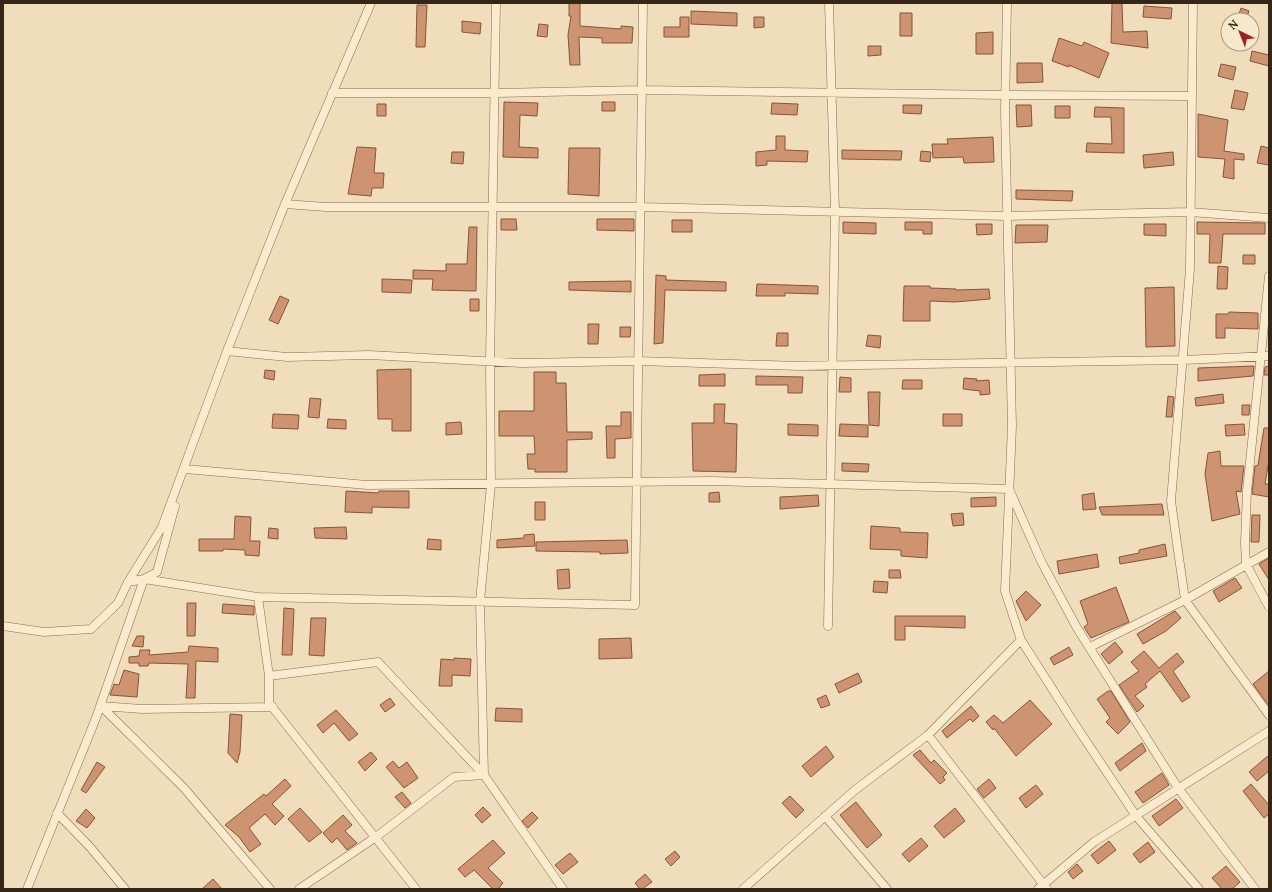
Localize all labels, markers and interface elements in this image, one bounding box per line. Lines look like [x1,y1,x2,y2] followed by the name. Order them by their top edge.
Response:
[1220,12,1260,52] north arrow
[1225,16,1241,33] text: N

